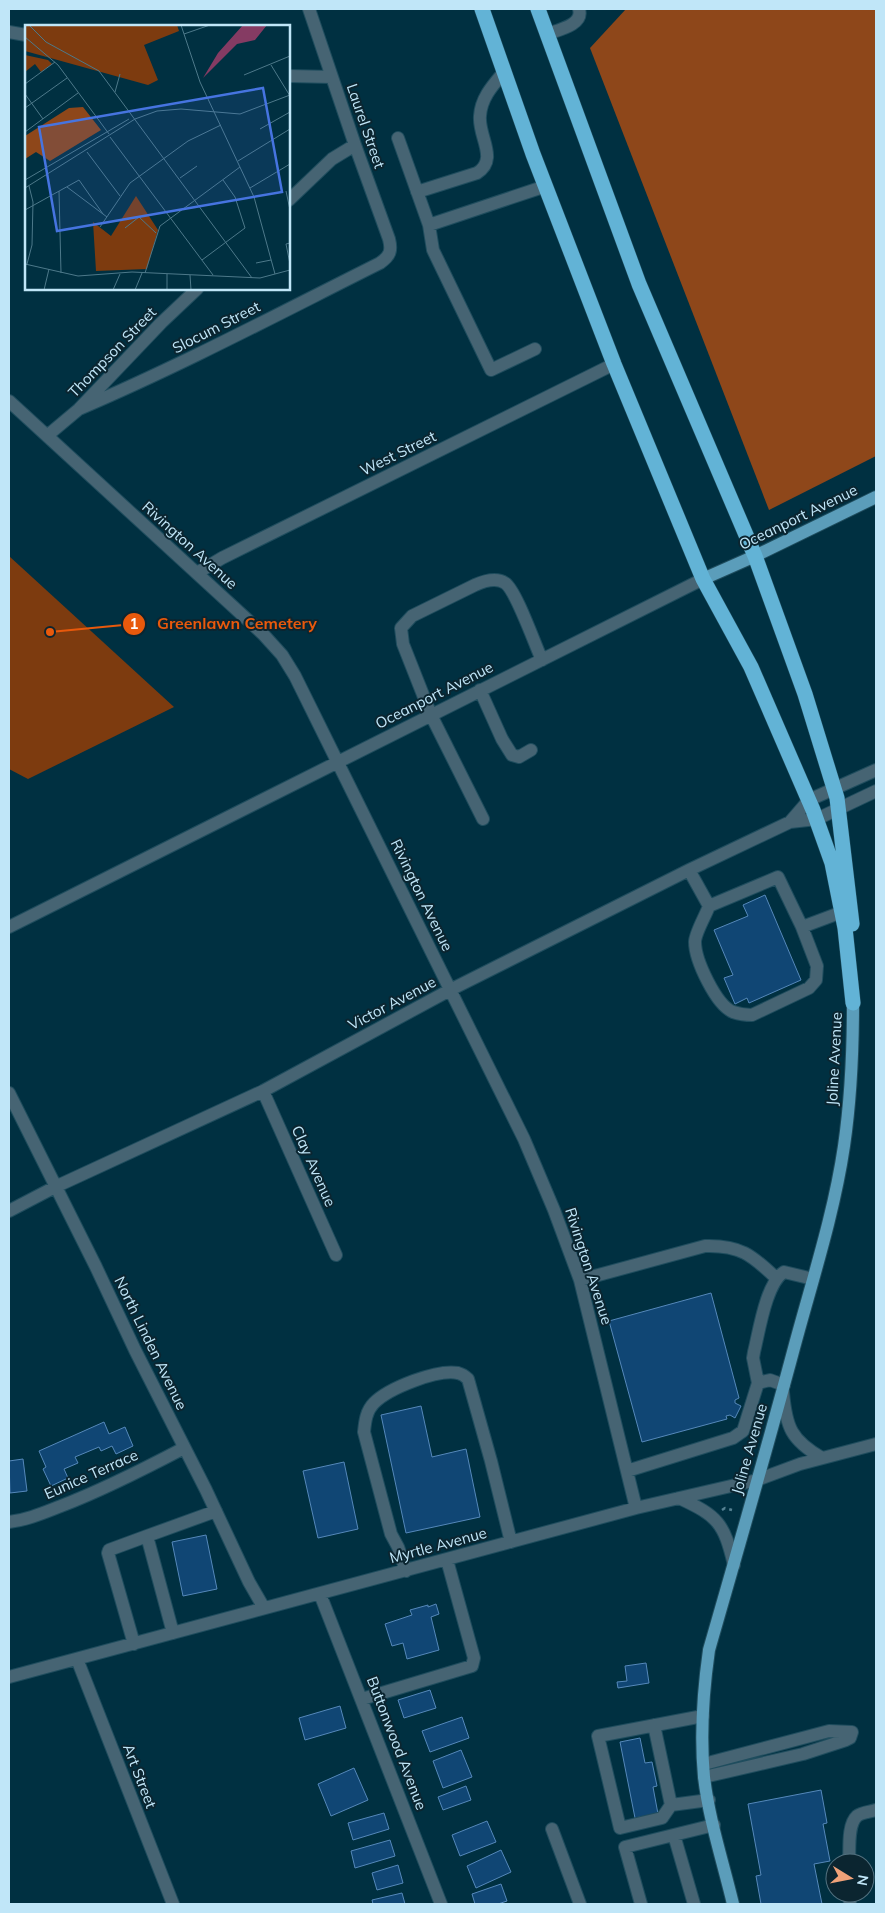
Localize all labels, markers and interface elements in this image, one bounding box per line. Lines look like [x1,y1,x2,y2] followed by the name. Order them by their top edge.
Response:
[25,25,290,290] inset map
[343,81,389,171] street label: Laurel Street
[169,297,263,357] street label: Slocum Street
[64,303,160,401] street label: Thompson Street
[357,426,439,480] street label: West Street
[736,480,860,554] street label: Oceanport Avenue
[138,497,242,593] street label: Rivington Avenue
[122,608,327,639] callout: Greenlawn Cemetery
[157,613,317,633] text: Greenlawn Cemetery
[129,614,139,633] text: 1
[372,657,496,733] street label: Oceanport Avenue
[387,836,457,954] street label: Rivington Avenue
[345,972,439,1034] street label: Victor Avenue
[822,1012,846,1106] street label: Joline Avenue
[288,1122,340,1210] street label: Clay Avenue
[561,1205,617,1327] street label: Rivington Avenue
[110,1273,192,1413] street label: North Linden Avenue
[727,1401,771,1497] street label: Joline Avenue
[41,1445,141,1503] street label: Eunice Terrace
[387,1523,489,1567] street label: Myrtle Avenue
[363,1674,431,1812] street label: Buttonwood Avenue
[119,1741,161,1811] street label: Art Street
[825,1853,875,1903] north arrow
[853,1873,873,1887] text: N

